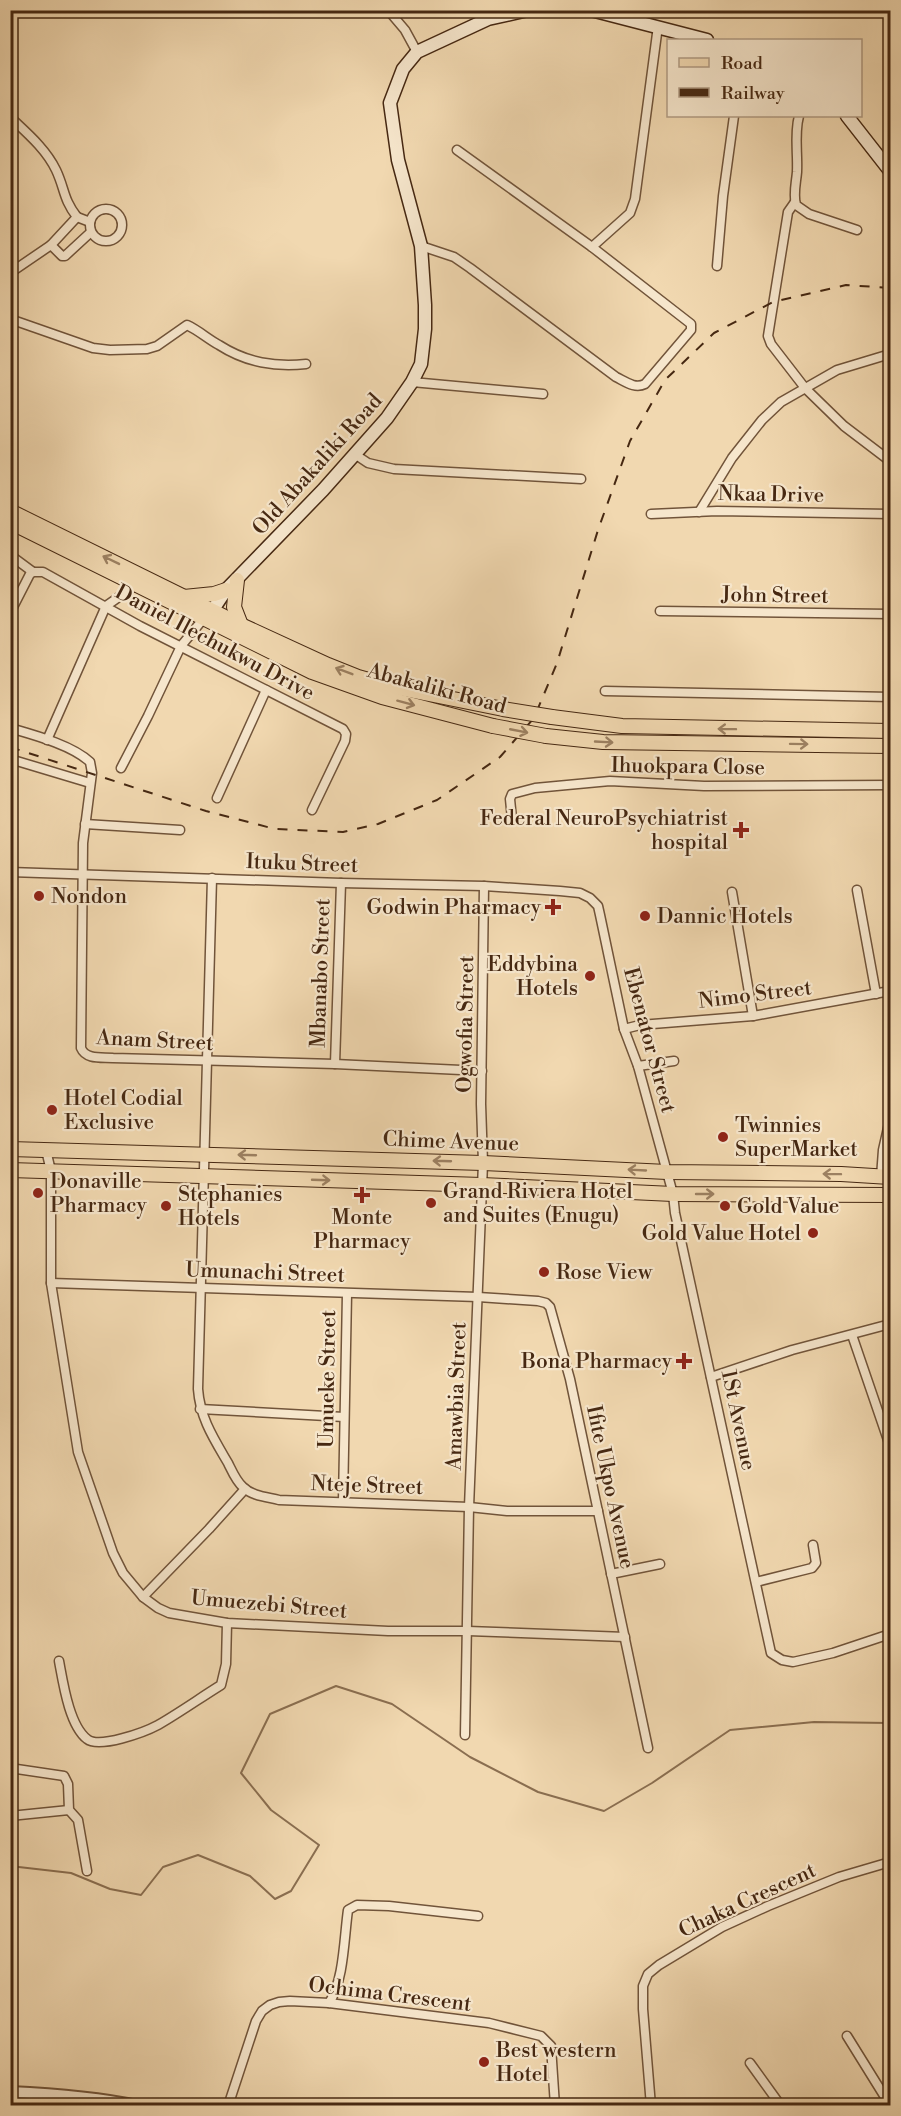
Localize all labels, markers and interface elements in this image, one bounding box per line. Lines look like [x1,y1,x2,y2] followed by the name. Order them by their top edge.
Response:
[667,39,862,117] legend
[721,52,764,75] text: Road
[721,82,785,105] text: Railway
[247,388,388,541] street label: Old Abakaliki Road
[718,481,824,509] street label: Nkaa Drive
[103,554,121,566] one-way arrow
[110,579,319,707] street label: Daniel Ilechukwu Drive
[720,582,829,610] street label: John Street
[363,658,509,720] street label: Abakaliki Road
[335,665,354,676] one-way arrow
[397,698,416,710] one-way arrow
[718,723,738,735] one-way arrow
[509,726,529,737] one-way arrow
[593,736,613,747] one-way arrow
[788,738,808,750] one-way arrow
[611,753,765,781] street label: Ihuokpara Close
[480,806,729,856] place label: Federal NeuroPsychiatrist hospital
[732,821,750,839] marker: Federal NeuroPsychiatrist hospital
[245,849,359,879] street label: Ituku Street
[51,884,127,910] place label: Nondon
[32,889,46,903] marker: Nondon
[367,895,542,921] place label: Godwin Pharmacy
[305,897,337,1048] street label: Mbanabo Street
[546,900,560,914] marker: Godwin Pharmacy
[657,904,793,930] place label: Dannic Hotels
[638,909,652,923] marker: Dannic Hotels
[487,952,578,1002] place label: Eddybina Hotels
[452,954,480,1093] street label: Ogwofia Street
[617,965,681,1116] street label: Ebenator Street
[583,969,597,983] marker: Eddybina Hotels
[697,975,814,1015] street label: Nimo Street
[95,1025,215,1057] street label: Anam Street
[64,1086,183,1136] place label: Hotel Codial Exclusive
[45,1103,59,1117] marker: Hotel Codial Exclusive
[735,1113,858,1163] place label: Twinnies SuperMarket
[382,1127,520,1157] street label: Chime Avenue
[716,1130,730,1144] marker: Twinnies SuperMarket
[238,1149,258,1160] one-way arrow
[433,1156,453,1167] one-way arrow
[628,1165,648,1176] one-way arrow
[823,1168,843,1180] one-way arrow
[50,1169,148,1219] place label: Donaville Pharmacy
[310,1174,330,1185] one-way arrow
[443,1179,633,1229] place label: Grand Riviera Hotel and Suites (Enugu)
[178,1182,282,1232] place label: Stephanies Hotels
[31,1186,45,1200] marker: Donaville Pharmacy
[355,1188,369,1202] marker: Monte Pharmacy
[694,1188,714,1200] one-way arrow
[737,1194,839,1220] place label: Gold Value
[424,1196,438,1210] marker: Grand Riviera Hotel and Suites (Enugu)
[159,1199,173,1213] marker: Stephanies Hotels
[718,1199,732,1213] marker: Gold Value
[314,1205,411,1255] place label: Monte Pharmacy
[642,1221,801,1247] place label: Gold Value Hotel
[806,1226,820,1240] marker: Gold Value Hotel
[185,1257,346,1289] street label: Umunachi Street
[556,1260,653,1286] place label: Rose View
[537,1265,551,1279] marker: Rose View
[314,1309,342,1449] street label: Umueke Street
[441,1321,473,1472] street label: Amawbia Street
[520,1349,673,1375] place label: Bona Pharmacy
[677,1354,691,1368] marker: Bona Pharmacy
[715,1368,761,1473] street label: 1St Avenue
[580,1403,640,1571] street label: Ifite Ukpo Avenue
[310,1471,424,1501] street label: Nteje Street
[190,1585,349,1625] street label: Umuezebi Street
[675,1858,821,1944] street label: Chaka Crescent
[307,1972,473,2018] street label: Ochima Crescent
[495,2038,617,2088] place label: Best western Hotel
[477,2055,491,2069] marker: Best western Hotel

